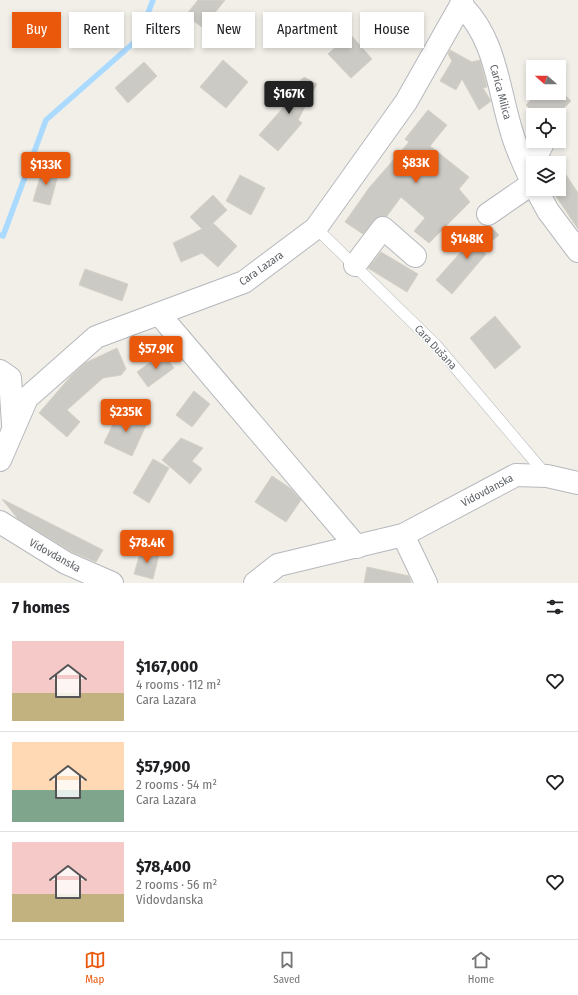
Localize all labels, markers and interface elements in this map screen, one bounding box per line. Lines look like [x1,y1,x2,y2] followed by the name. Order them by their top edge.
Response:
[12,12,61,48] chip: Buy
[69,12,124,48] chip: Rent
[132,12,194,48] chip: Filters
[202,12,255,48] chip: New
[263,12,352,48] chip: Apartment
[360,12,424,48] chip: House
[526,60,566,100] north arrow
[526,60,566,196] map controls
[487,63,514,121] street label: Carica Milica
[261,81,317,115] pin: $167K
[273,86,305,101] text: $167K
[526,108,566,148] button: locate
[392,150,440,184] pin: $83K
[18,152,74,186] pin: $133K
[402,155,430,170] text: $83K
[526,156,566,196] button: layers
[30,157,62,172] text: $133K
[439,226,495,260] pin: $148K
[451,231,483,246] text: $148K
[237,248,286,288] street label: Cara Lazara
[412,323,459,372] street label: Cara Dušana
[123,336,189,370] pin: $57.9K
[138,341,174,356] text: $57.9K
[98,399,154,433] pin: $235K
[110,404,142,419] text: $235K
[459,471,515,510] street label: Vidovdanska
[114,530,180,564] pin: $78.4K
[129,535,165,550] text: $78.4K
[27,536,83,575] street label: Vidovdanska
[544,596,566,618] icon: filters
[12,597,70,618] text: 7 homes
[136,656,198,677] text: $167,000
[44,657,92,705] icon: home
[544,670,566,692] icon: heart
[136,677,221,692] text: 4 rooms · 112 m²
[136,692,196,707] text: Cara Lazara
[136,756,191,777] text: $57,900
[44,758,92,806] icon: home
[544,771,566,793] icon: heart
[136,777,217,792] text: 2 rooms · 54 m²
[136,792,196,807] text: Cara Lazara
[136,856,191,877] text: $78,400
[44,858,92,906] icon: home
[544,871,566,893] icon: heart
[136,877,217,892] text: 2 rooms · 56 m²
[136,892,203,907] text: Vidovdanska
[84,949,106,986] tab: Map
[273,949,300,986] tab: Saved
[468,949,494,986] tab: Home

